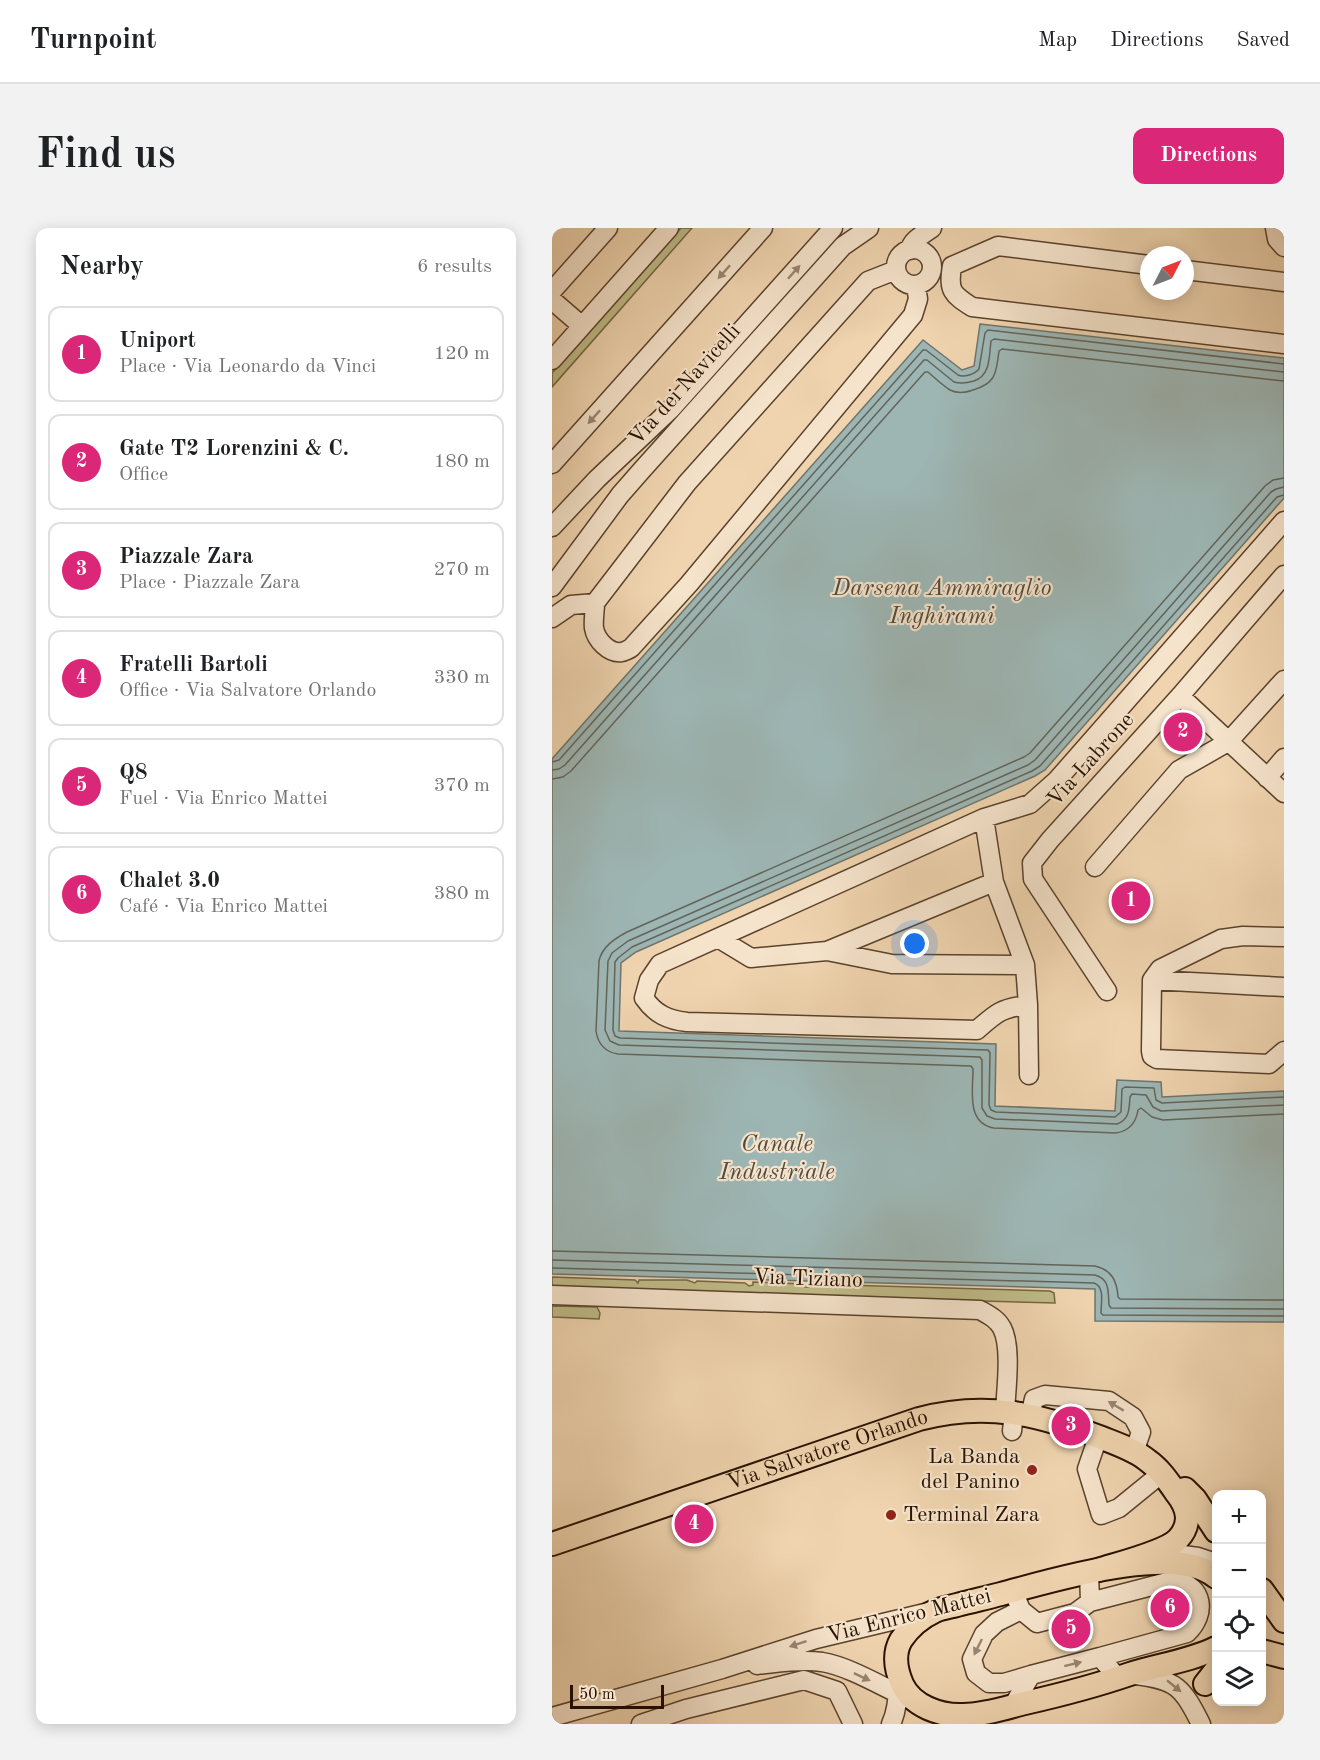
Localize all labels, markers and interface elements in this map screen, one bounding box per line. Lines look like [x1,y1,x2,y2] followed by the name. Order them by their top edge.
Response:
[30,27,157,55] text: Turnpoint
[1038,30,1077,51] text: Map
[1110,30,1204,51] text: Directions
[1237,30,1290,51] text: Saved
[1133,128,1284,184] button: Directions
[36,135,175,177] text: Find us
[1140,246,1194,300] north arrow
[60,254,144,280] text: Nearby
[417,257,492,277] text: 6 results
[717,264,731,279] one-way arrow
[787,264,801,279] one-way arrow
[625,320,745,450] street label: Via dei Navicelli
[119,330,196,352] text: Uniport
[76,344,87,364] text: 1
[434,344,490,364] text: 120 m
[119,357,376,377] text: Place · Via Leonardo da Vinci
[588,409,601,424] one-way arrow
[119,438,349,460] text: Gate T2 Lorenzini & C.
[76,452,87,472] text: 2
[434,452,490,472] text: 180 m
[119,465,168,485] text: Office
[119,546,253,568] text: Piazzale Zara
[76,560,87,580] text: 3
[434,560,490,580] text: 270 m
[119,573,300,593] text: Place · Piazzale Zara
[831,577,1052,629] water label: Darsena Ammiraglio Inghirami
[119,654,268,676] text: Fratelli Bartoli
[76,668,87,688] text: 4
[434,668,490,688] text: 330 m
[119,681,376,701] text: Office · Via Salvatore Orlando
[1043,709,1139,811] street label: Via Labrone
[1164,710,1202,754] pin: 2
[119,762,147,784] text: Q8
[76,776,87,796] text: 5
[434,776,490,796] text: 370 m
[119,789,328,809] text: Fuel · Via Enrico Mattei
[119,870,220,892] text: Chalet 3.0
[1112,878,1150,924] pin: 1
[76,884,87,904] text: 6
[434,884,490,904] text: 380 m
[119,897,328,917] text: Café · Via Enrico Mattei
[900,929,929,958] your location
[718,1133,835,1185] water label: Canale Industriale
[753,1266,863,1292] street label: Via Tiziano
[1108,1401,1125,1412] one-way arrow
[1052,1404,1090,1448] pin: 3
[724,1406,930,1495] street label: Via Salvatore Orlando
[921,1446,1020,1493] place label: La Banda del Panino
[1025,1463,1039,1477] marker: La Banda del Panino
[1212,1490,1266,1706] map controls
[1212,1490,1266,1544] button: +
[674,1502,714,1546] pin: 4
[903,1504,1040,1526] place label: Terminal Zara
[884,1508,898,1522] marker: Terminal Zara
[1212,1544,1266,1598] button: −
[825,1585,993,1647] street label: Via Enrico Mattei
[1150,1586,1190,1630] pin: 6
[1212,1598,1266,1652] button: locate
[1052,1606,1090,1652] pin: 5
[974,1638,983,1655] one-way arrow
[789,1640,807,1649] one-way arrow
[1212,1652,1266,1706] button: layers
[1063,1659,1082,1669] one-way arrow
[853,1673,870,1682] one-way arrow
[1166,1680,1182,1693] one-way arrow
[570,1682,664,1710] scale bar
[579,1687,615,1703] text: 50 m

